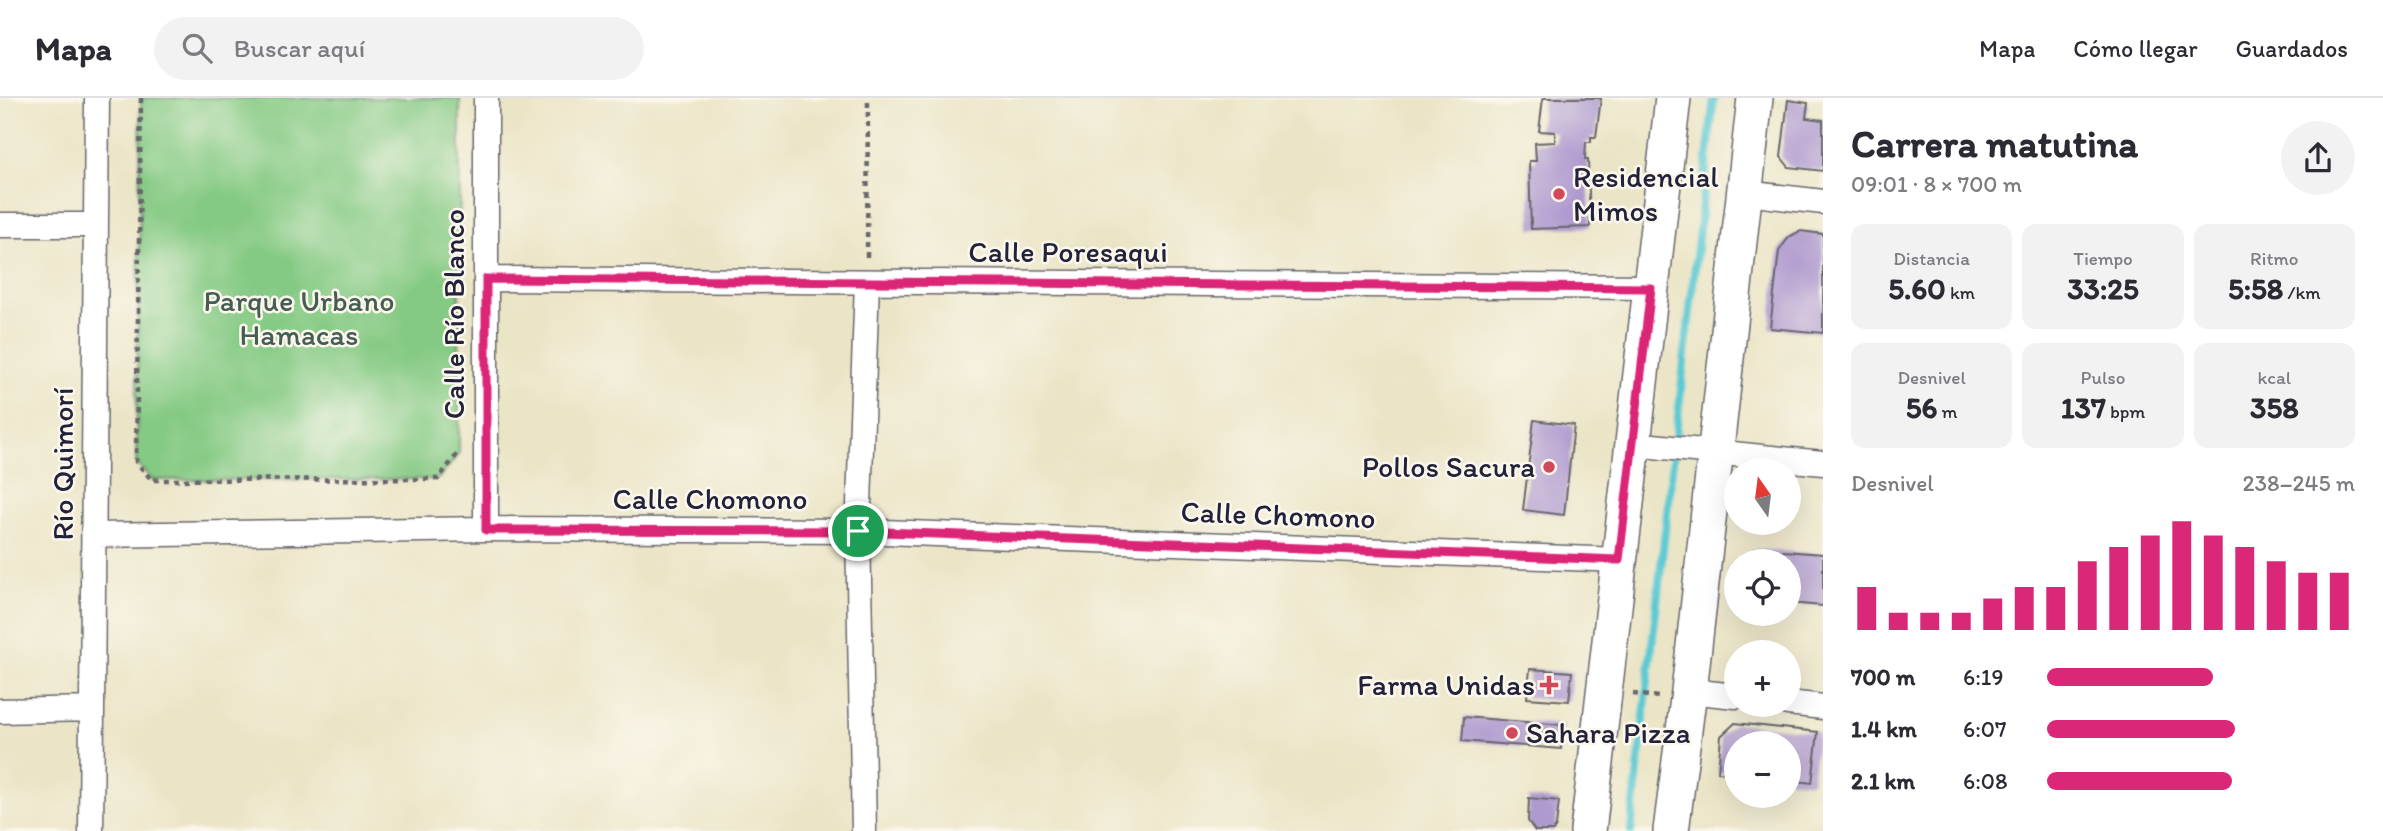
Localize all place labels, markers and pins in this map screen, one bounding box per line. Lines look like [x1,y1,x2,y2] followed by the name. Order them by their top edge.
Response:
[1573,158,1719,229] place label: Residencial Mimos
[1551,186,1567,202] marker: Residencial Mimos
[1362,448,1535,485] place label: Pollos Sacura
[1541,459,1557,475] marker: Pollos Sacura
[828,501,888,561] pin
[1357,666,1535,703] place label: Farma Unidas
[1541,677,1557,693] marker: Farma Unidas
[1526,714,1691,751] place label: Sahara Pizza
[1504,725,1520,741] marker: Sahara Pizza

